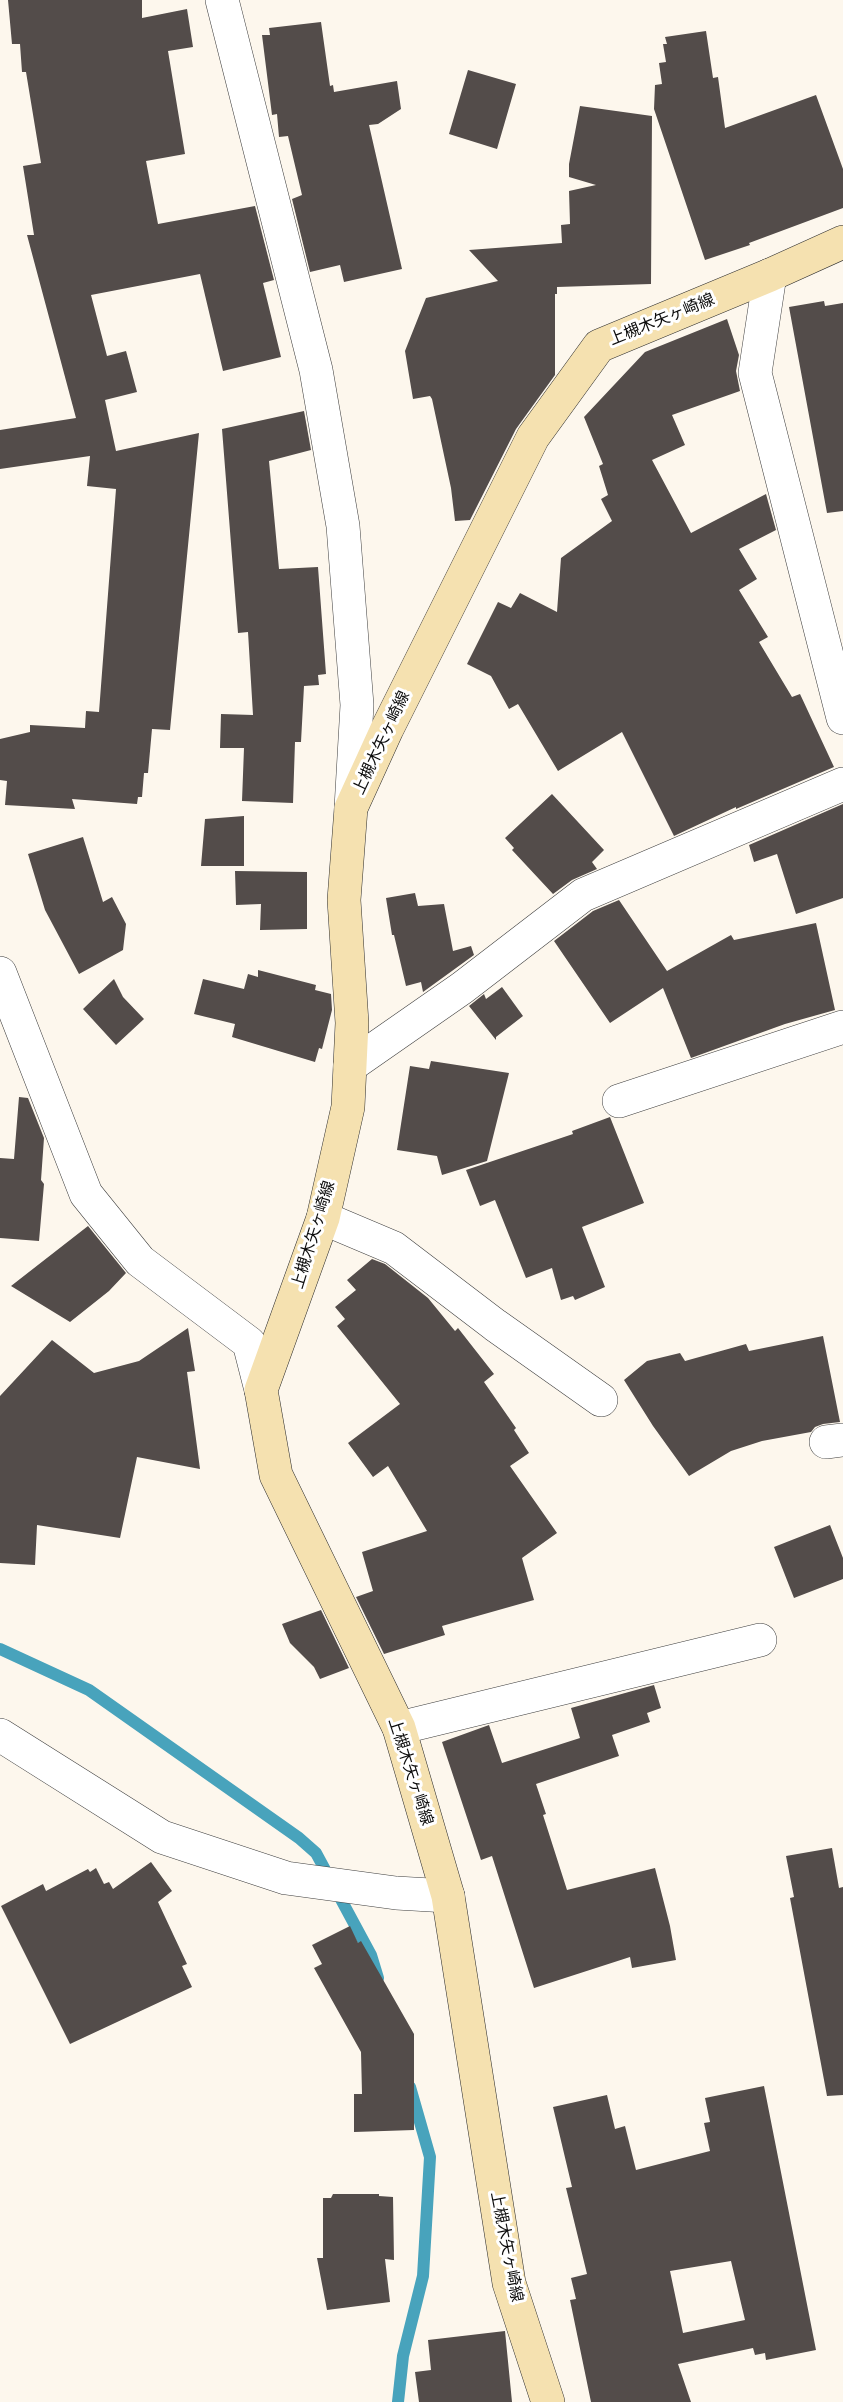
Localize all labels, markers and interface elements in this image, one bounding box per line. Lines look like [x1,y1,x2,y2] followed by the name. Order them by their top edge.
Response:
[606,290,718,350] street label: 上槻木矢ヶ崎線
[350,688,414,798] street label: 上槻木矢ヶ崎線
[288,1179,340,1291] street label: 上槻木矢ヶ崎線
[384,1716,436,1828] street label: 上槻木矢ヶ崎線
[486,2190,526,2304] street label: 上槻木矢ヶ崎線

